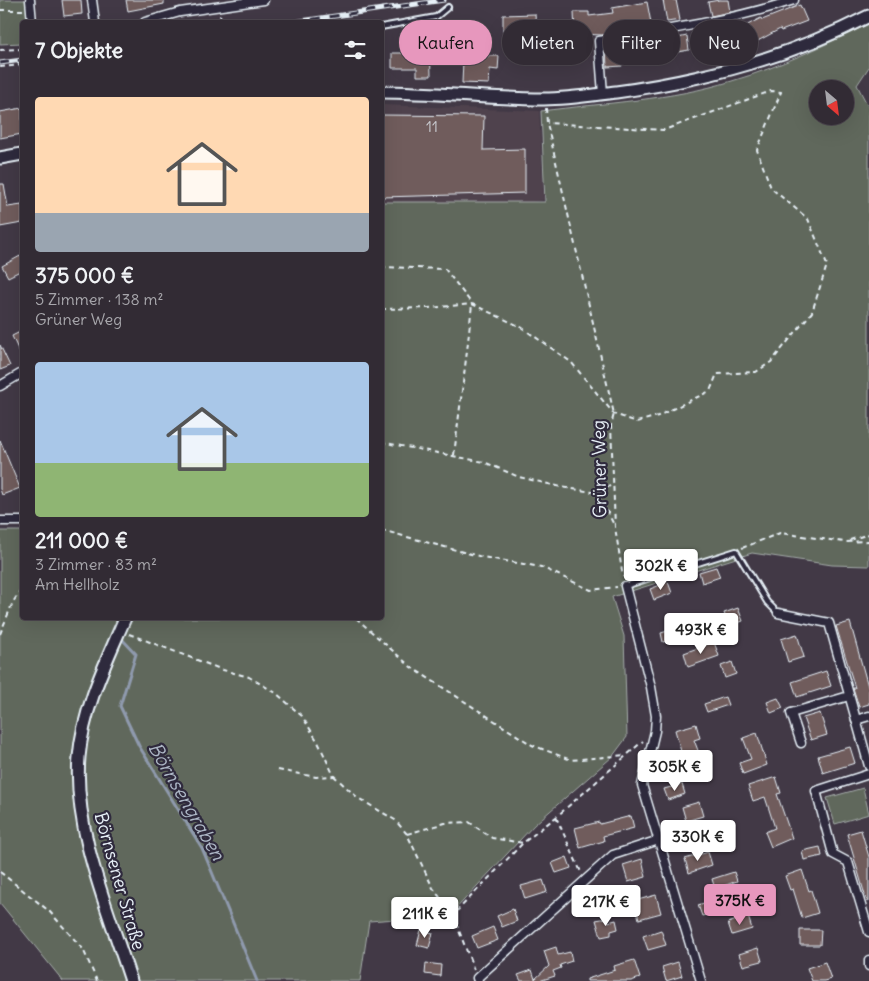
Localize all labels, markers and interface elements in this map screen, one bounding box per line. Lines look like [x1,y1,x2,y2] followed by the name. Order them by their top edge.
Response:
[399,20,492,65] chip: Kaufen
[502,20,593,65] chip: Mieten
[603,20,680,65] chip: Filter
[690,20,758,65] chip: Neu
[341,36,369,64] icon: filters
[35,37,123,64] text: 7 Objekte
[809,80,854,125] north arrow
[809,80,854,125] map controls
[426,117,438,136] house number: 11
[157,129,247,219] icon: home
[35,262,134,289] text: 375 000 €
[35,289,164,309] text: 5 Zimmer · 138 m²
[35,309,122,329] text: Grüner Weg
[157,394,247,484] icon: home
[587,420,611,518] street label: Grüner Weg
[35,527,128,554] text: 211 000 €
[620,548,702,591] pin: 302K €
[35,554,157,574] text: 3 Zimmer · 83 m²
[635,555,687,575] text: 302K €
[35,574,120,594] text: Am Hellholz
[660,612,742,655] pin: 493K €
[675,619,727,639] text: 493K €
[143,738,231,865] water label: Börnsengraben
[634,750,716,792] pin: 305K €
[649,756,701,776] text: 305K €
[89,810,151,952] street label: Börnsener Straße
[657,820,739,862] pin: 330K €
[672,826,724,846] text: 330K €
[565,884,647,927] pin: 217K €
[699,884,781,926] pin: 375K €
[715,890,765,910] text: 375K €
[583,891,629,911] text: 217K €
[384,896,466,939] pin: 211K €
[402,903,448,923] text: 211K €

